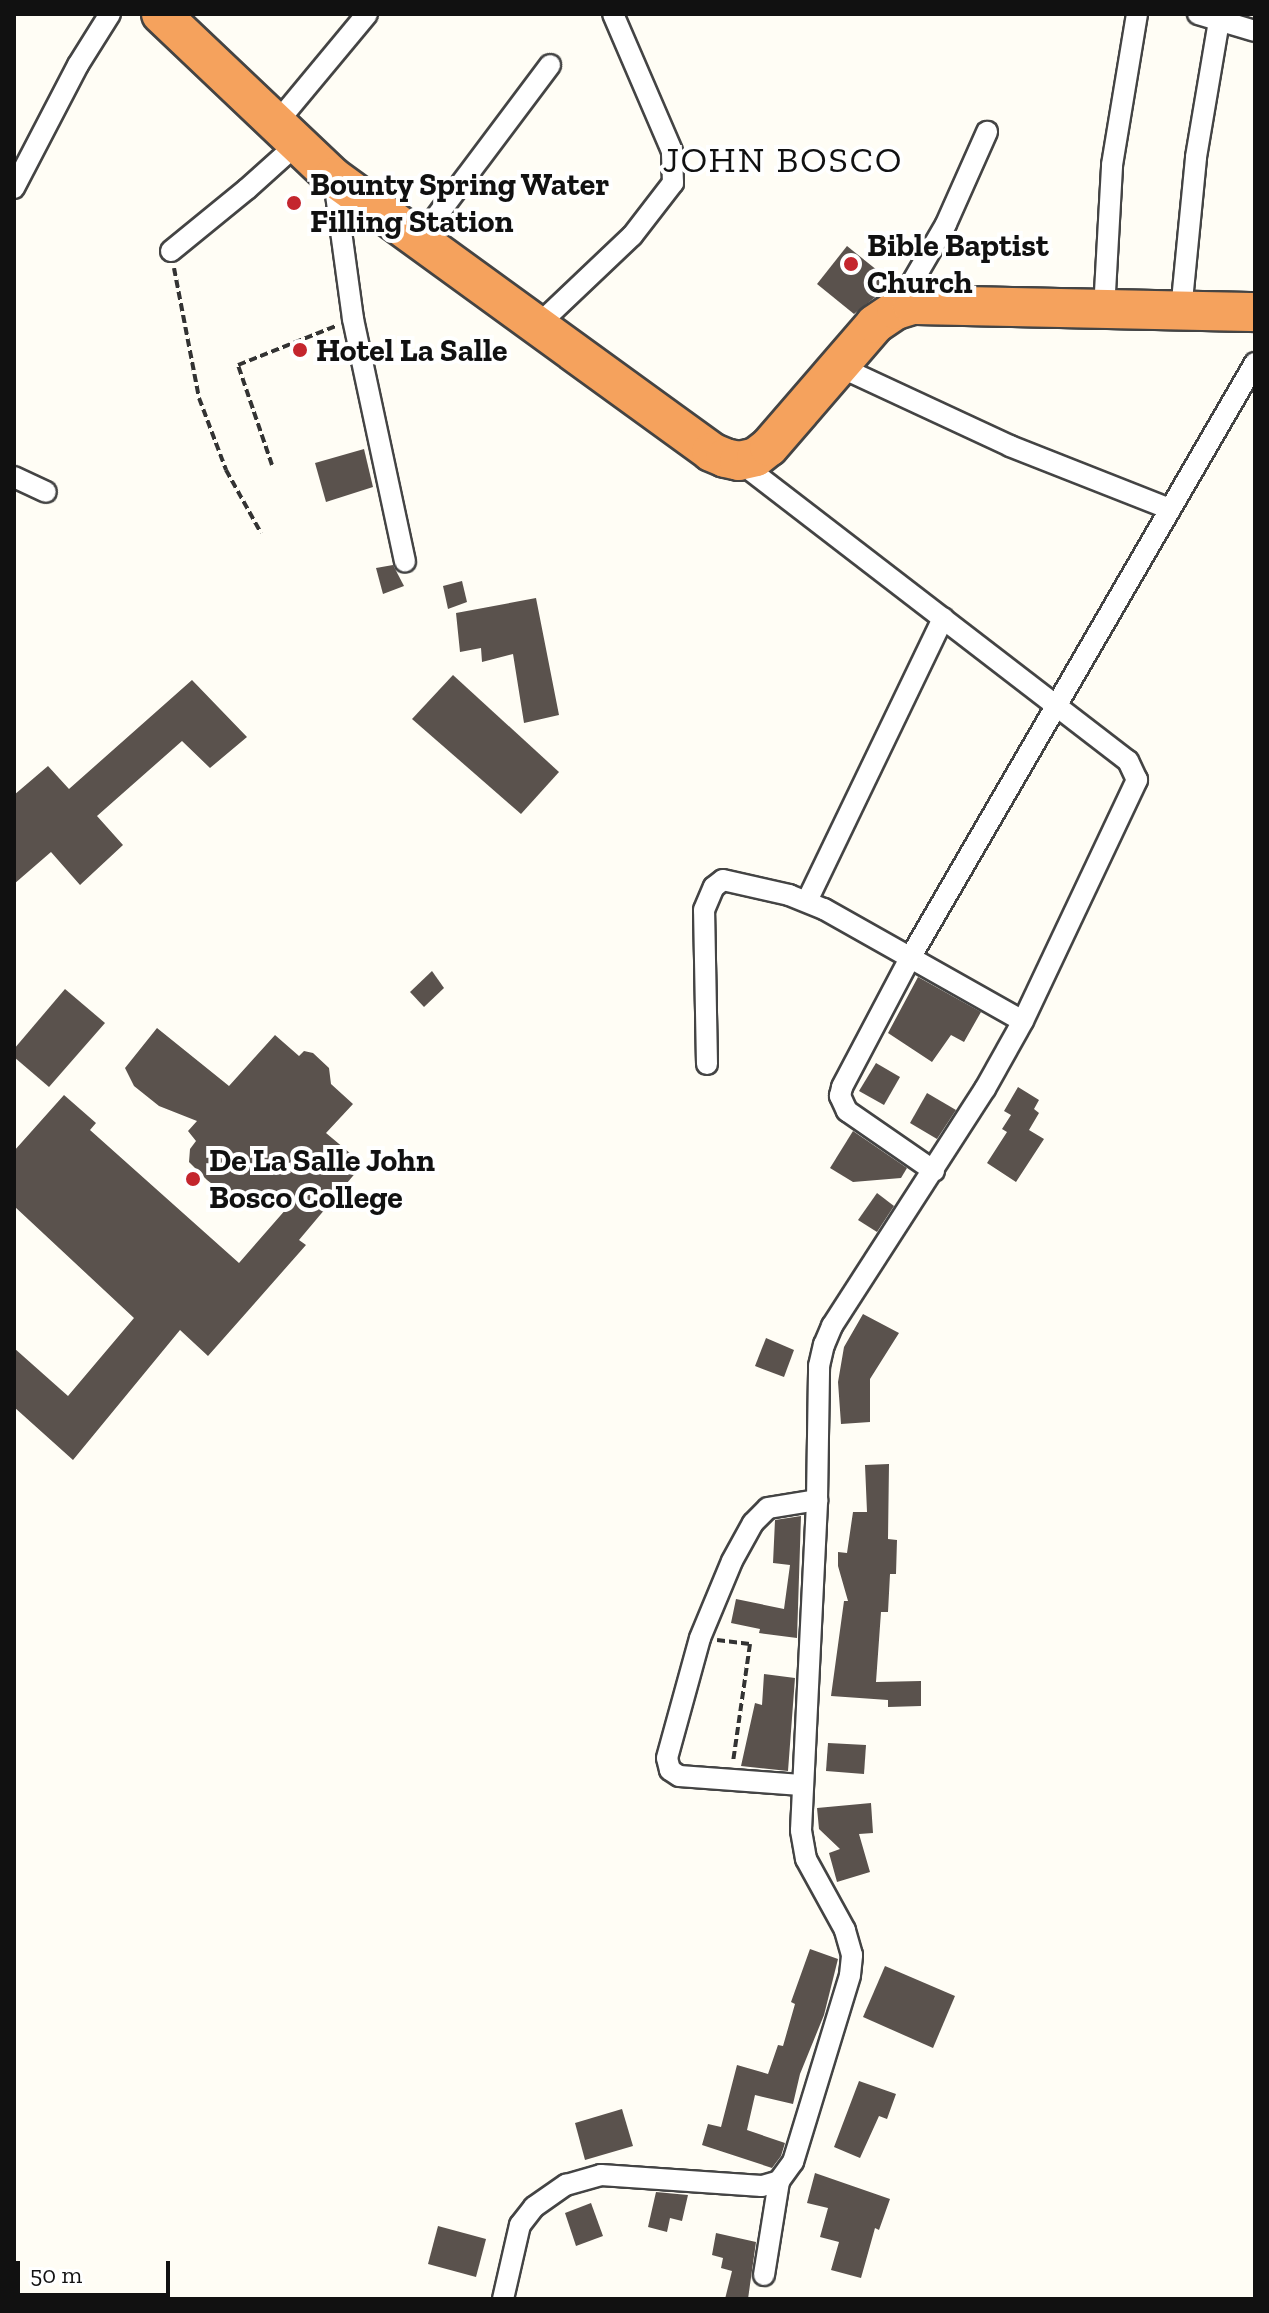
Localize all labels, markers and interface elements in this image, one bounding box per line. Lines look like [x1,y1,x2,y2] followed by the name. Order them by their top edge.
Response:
[663,138,903,182] district label: JOHN BOSCO
[310,166,611,241] place label: Bounty Spring Water Filling Station
[285,194,303,212] marker: Bounty Spring Water Filling Station
[867,227,1049,302] place label: Bible Baptist Church
[842,255,860,273] marker: Bible Baptist Church
[316,331,508,369] place label: Hotel La Salle
[291,341,309,359] marker: Hotel La Salle
[209,1142,435,1217] place label: De La Salle John Bosco College
[184,1170,202,1188] marker: De La Salle John Bosco College
[20,2245,174,2295] scale bar
[30,2260,82,2289] text: 50 m

